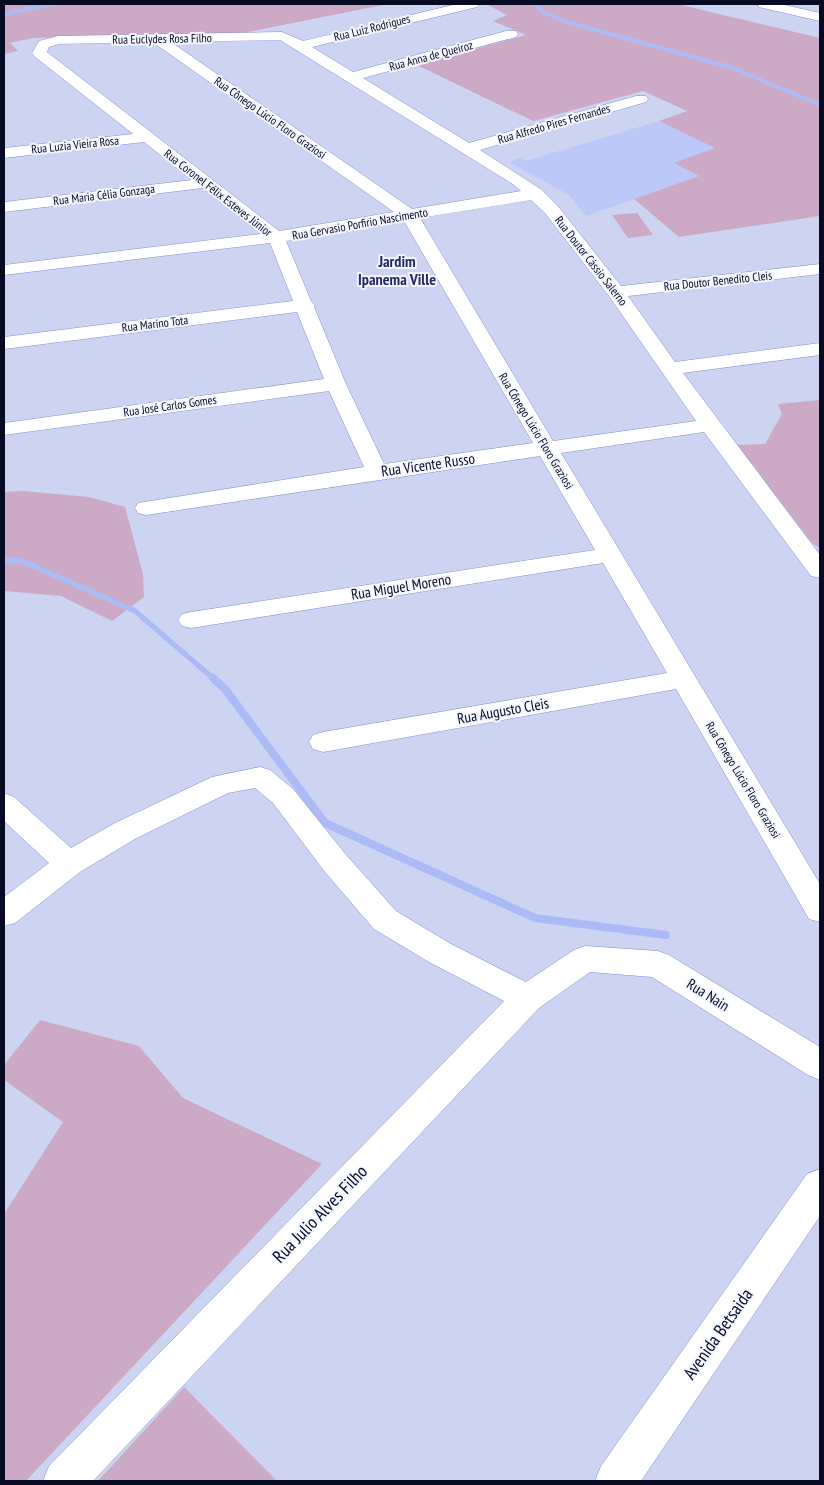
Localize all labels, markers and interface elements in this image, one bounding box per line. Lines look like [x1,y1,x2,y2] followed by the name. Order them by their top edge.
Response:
[332,11,412,44] street label: Rua Luiz Rodrigues
[112,30,212,47] street label: Rua Euclydes Rosa Filho
[387,37,474,74] street label: Rua Anna de Queiroz
[211,73,329,162] street label: Rua Cônego Lúcio Floro Graziosi
[496,100,612,147] street label: Rua Alfredo Pires Fernandes
[30,132,120,157] street label: Rua Luzia Vieira Rosa
[161,146,276,240] street label: Rua Coronel Félix Esteves Júnior
[52,181,156,208] street label: Rua Maria Célia Gonzaga
[291,204,429,243] street label: Rua Gervasio Porfirio Nascimento
[552,213,631,308] street label: Rua Doutor Cássio Salerno
[358,251,436,289] district label: Jardim Ipanema Ville
[663,267,773,294] street label: Rua Doutor Benedito Cleis
[121,312,189,335] street label: Rua Marino Tota
[496,370,577,492] street label: Rua Cônego Lúcio Floro Graziosi
[122,392,217,419] street label: Rua José Carlos Gomes
[380,449,476,480] street label: Rua Vicente Russo
[350,569,452,604] street label: Rua Miguel Moreno
[456,693,550,728] street label: Rua Augusto Cleis
[703,719,784,841] street label: Rua Cônego Lúcio Floro Graziosi
[683,974,733,1015] street label: Rua Nain
[267,1160,372,1267] street label: Rua Julio Alves Filho
[678,1284,757,1384] street label: Avenida Betsaida

